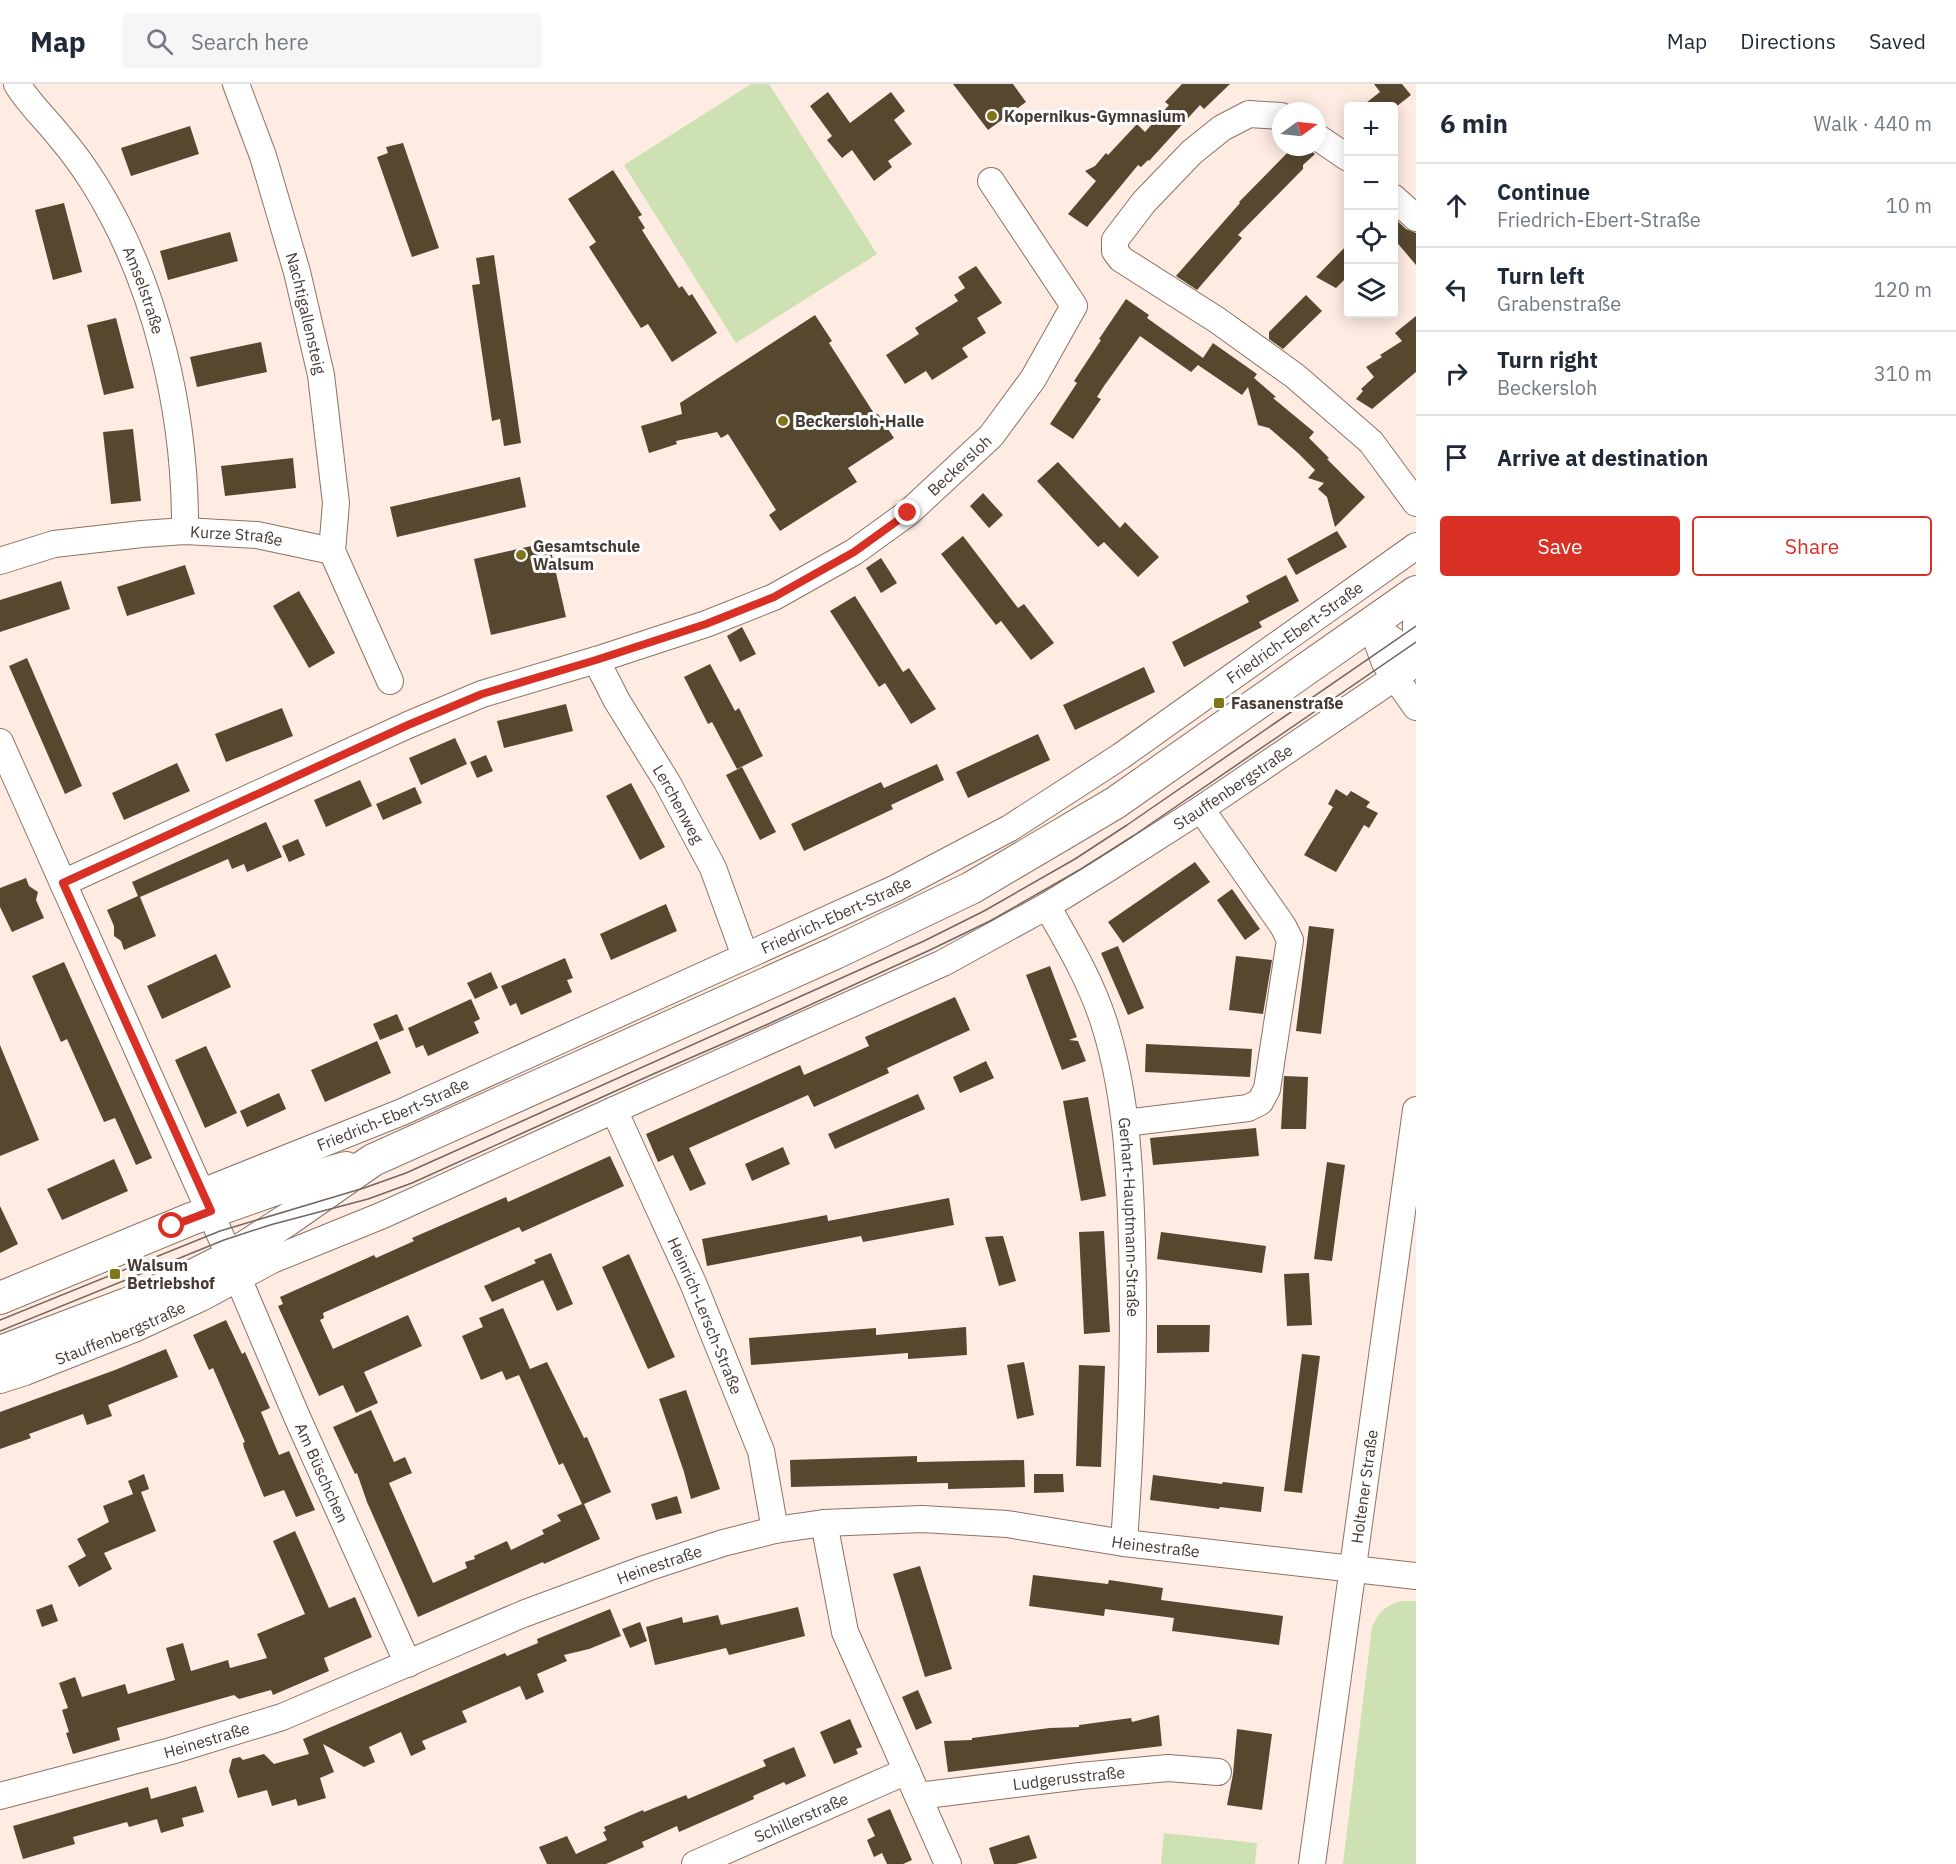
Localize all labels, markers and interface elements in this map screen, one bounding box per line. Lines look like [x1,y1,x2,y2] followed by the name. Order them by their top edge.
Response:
[122,14,542,68] search box
[30,23,86,60] text: Map
[143,25,176,58] icon: search
[191,27,309,56] text: Search here
[1667,27,1707,55] text: Map
[1740,27,1836,55] text: Directions
[1869,27,1926,55] text: Saved
[1272,102,1326,156] north arrow
[1344,102,1398,318] map controls
[1344,102,1398,156] button: +
[1004,106,1186,126] place label: Kopernikus-Gymnasium
[1440,106,1508,140] text: 6 min
[985,109,999,123] marker: Kopernikus-Gymnasium
[1814,110,1932,137] text: Walk · 440 m
[1344,156,1398,210] button: −
[1497,177,1590,206] text: Continue
[1440,189,1473,222] icon: ahead
[1886,192,1932,219] text: 10 m
[1497,206,1701,233] text: Friedrich-Ebert-Straße
[1344,210,1398,264] button: locate
[119,243,168,336] street label: Amselstraße
[282,250,331,377] street label: Nachtigallensteig
[1497,261,1585,290] text: Turn left
[1344,264,1398,318] button: layers
[1440,273,1473,306] icon: left
[1874,276,1932,303] text: 120 m
[1497,290,1621,317] text: Grabenstraße
[1497,345,1598,374] text: Turn right
[1440,357,1473,390] icon: right
[1874,360,1932,387] text: 310 m
[1497,374,1597,401] text: Beckersloh
[795,411,924,431] place label: Beckersloh-Halle
[776,414,790,428] marker: Beckersloh-Halle
[923,431,996,500] street label: Beckersloh
[1440,441,1473,474] icon: arrive
[1497,443,1708,472] text: Arrive at destination
[894,499,920,525] route end
[1440,516,1680,576] button: Save
[1692,516,1932,576] button: Share
[190,521,285,550] street label: Kurze Straße
[533,536,640,574] place label: Gesamtschule Walsum
[514,548,528,562] marker: Gesamtschule Walsum
[1222,577,1367,688] street label: Friedrich-Ebert-Straße
[1231,693,1344,713] place label: Fasanenstraße
[1212,696,1226,710] marker: Fasanenstraße
[1169,740,1297,834] street label: Stauffenbergstraße
[649,761,708,847] street label: Lerchenweg
[758,872,915,958] street label: Friedrich-Ebert-Straße
[314,1073,472,1155] street label: Friedrich-Ebert-Straße
[1114,1116,1143,1317] street label: Gerhart-Hauptmann-Straße
[158,1212,184,1238] route start
[663,1234,747,1397] street label: Heinrich-Lersch-Straße
[127,1255,215,1293] place label: Walsum Betriebshof
[108,1267,122,1281] marker: Walsum Betriebshof
[52,1297,189,1369] street label: Stauffenbergstraße
[291,1419,353,1526] street label: Am Büschchen
[1346,1428,1382,1545] street label: Holtener Straße
[1110,1531,1201,1562] street label: Heinestraße
[614,1541,705,1588] street label: Heinestraße
[162,1717,252,1763] street label: Heinestraße
[1012,1762,1126,1794] street label: Ludgerusstraße
[751,1788,851,1847] street label: Schillerstraße

